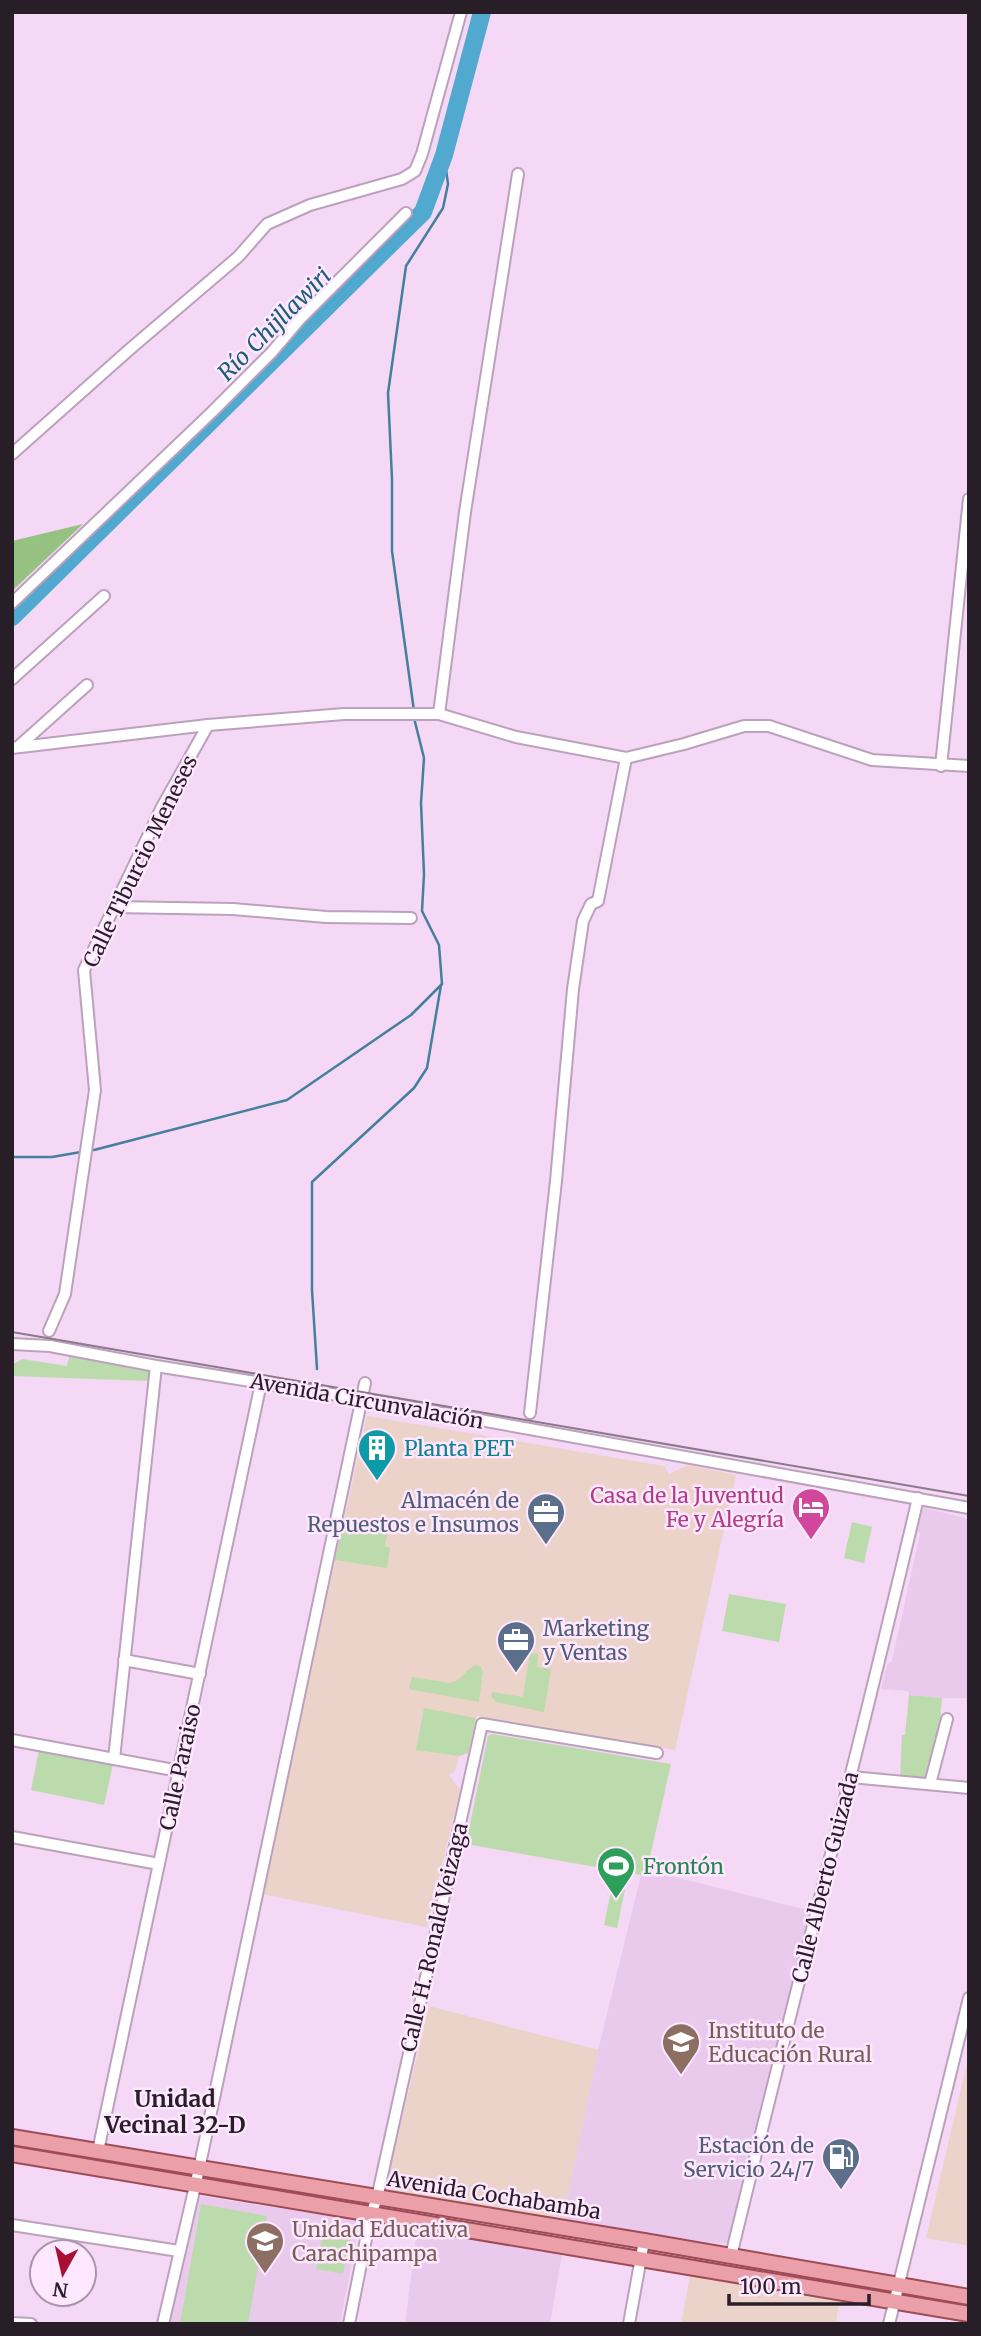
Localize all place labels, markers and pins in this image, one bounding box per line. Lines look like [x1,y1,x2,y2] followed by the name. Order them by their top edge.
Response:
[356,1427,398,1482] building icon: Planta PET
[404,1435,515,1462] place label: Planta PET
[590,1482,784,1533] place label: Casa de la Juventud Fe y Alegría
[790,1486,832,1541] hotel icon: Casa de la Juventud Fe y Alegría
[307,1487,519,1538] place label: Almacén de Repuestos e Insumos
[525,1491,567,1546] office icon: Almacén de Repuestos e Insumos
[543,1615,650,1666] place label: Marketing y Ventas
[495,1619,537,1674] office icon: Marketing y Ventas
[595,1845,637,1900] sports icon: Frontón
[643,1853,724,1880] place label: Frontón
[708,2017,872,2068] place label: Instituto de Educación Rural
[660,2021,702,2076] school or university icon: Instituto de Educación Rural
[683,2132,814,2183] place label: Estación de Servicio 24/7
[820,2136,862,2191] fuel station icon: Estación de Servicio 24/7
[292,2216,468,2267] place label: Unidad Educativa Carachipampa
[244,2220,286,2275] school or university icon: Unidad Educativa Carachipampa

